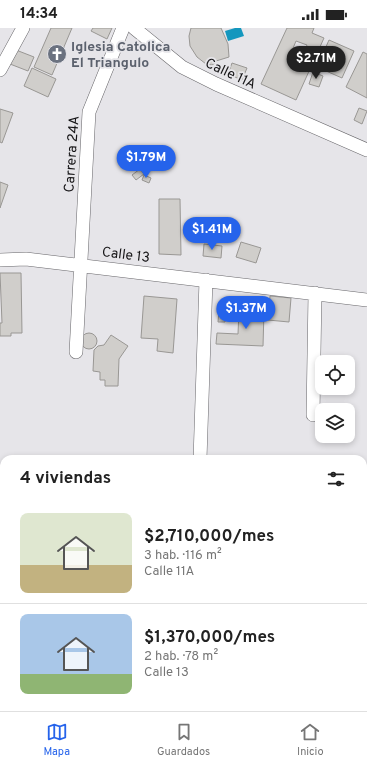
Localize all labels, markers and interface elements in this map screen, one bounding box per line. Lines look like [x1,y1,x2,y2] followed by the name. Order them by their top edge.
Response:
[20,5,58,24] text: 14:34
[71,39,170,72] place label: Iglesia Catolica El Triangulo
[46,43,68,65] church icon: Iglesia Catolica El Triangulo
[283,46,349,80] pin: $2.71M
[296,51,336,67] text: $2.71M
[202,55,258,94] street label: Calle 11A
[61,115,84,193] street label: Carrera 24A
[113,145,179,179] pin: $1.79M
[126,150,166,166] text: $1.79M
[179,217,245,251] pin: $1.41M
[192,222,232,238] text: $1.41M
[101,244,151,267] street label: Calle 13
[213,296,279,330] pin: $1.37M
[225,301,267,317] text: $1.37M
[315,355,355,443] map controls
[315,355,355,395] button: locate
[315,403,355,443] button: layers
[20,468,111,490] text: 4 viviendas
[325,468,347,490] icon: filters
[144,526,274,548] text: $2,710,000/mes
[52,529,100,577] icon: home
[144,548,222,564] text: 3 hab. · 116 m²
[144,564,194,580] text: Calle 11A
[144,627,275,649] text: $1,370,000/mes
[52,630,100,678] icon: home
[144,649,218,665] text: 2 hab. · 78 m²
[144,665,189,681] text: Calle 13
[43,721,70,759] tab: Mapa
[157,721,210,759] tab: Guardados
[297,721,324,759] tab: Inicio

